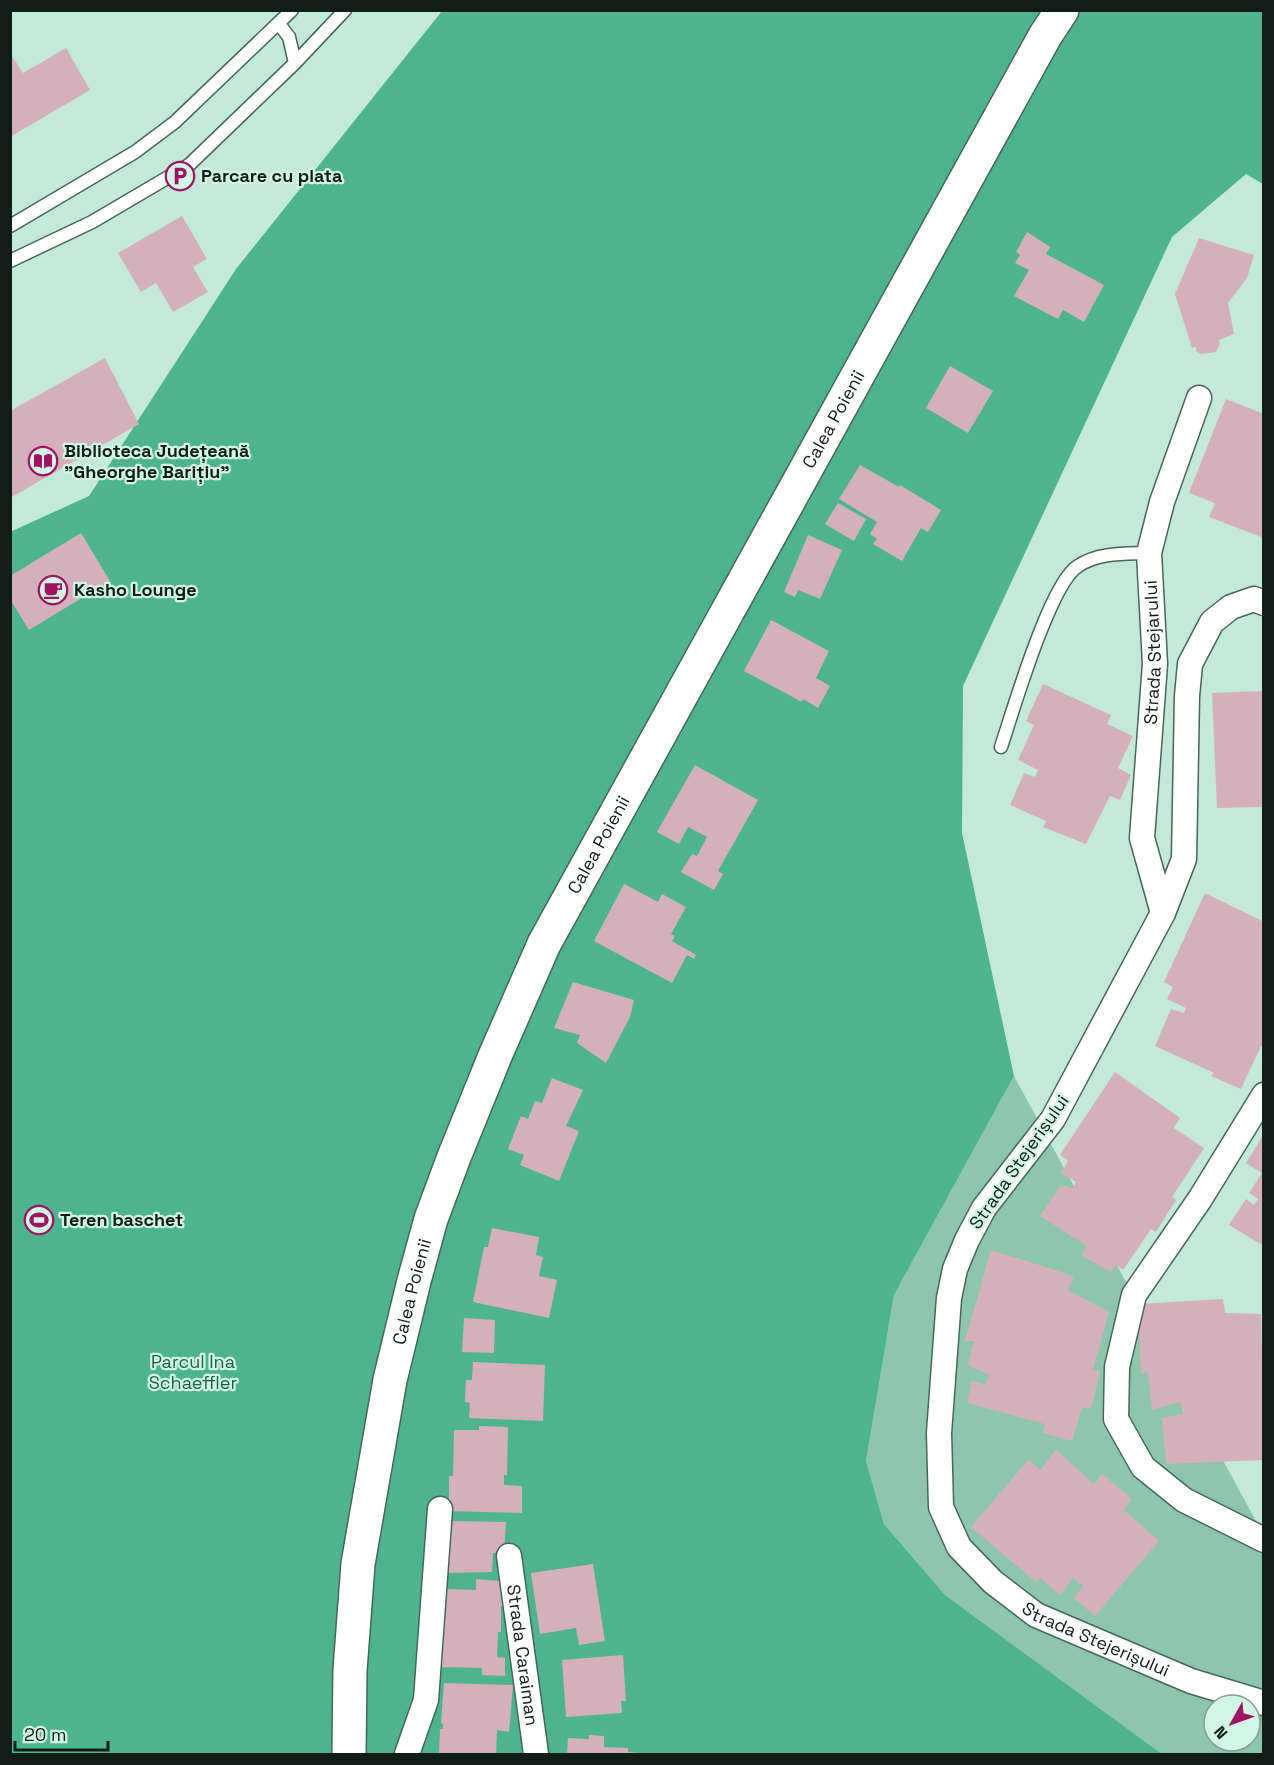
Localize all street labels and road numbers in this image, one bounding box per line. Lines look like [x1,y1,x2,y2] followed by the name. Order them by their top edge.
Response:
[797,366,869,472] street label: Calea Poienii
[1138,580,1166,725] street label: Strada Stejarului
[562,791,635,898] street label: Calea Poienii
[964,1090,1074,1233] street label: Strada Stejerișului
[387,1236,436,1347] street label: Calea Poienii
[502,1583,544,1727] street label: Strada Caraiman
[1017,1596,1173,1682] street label: Strada Stejerișului

